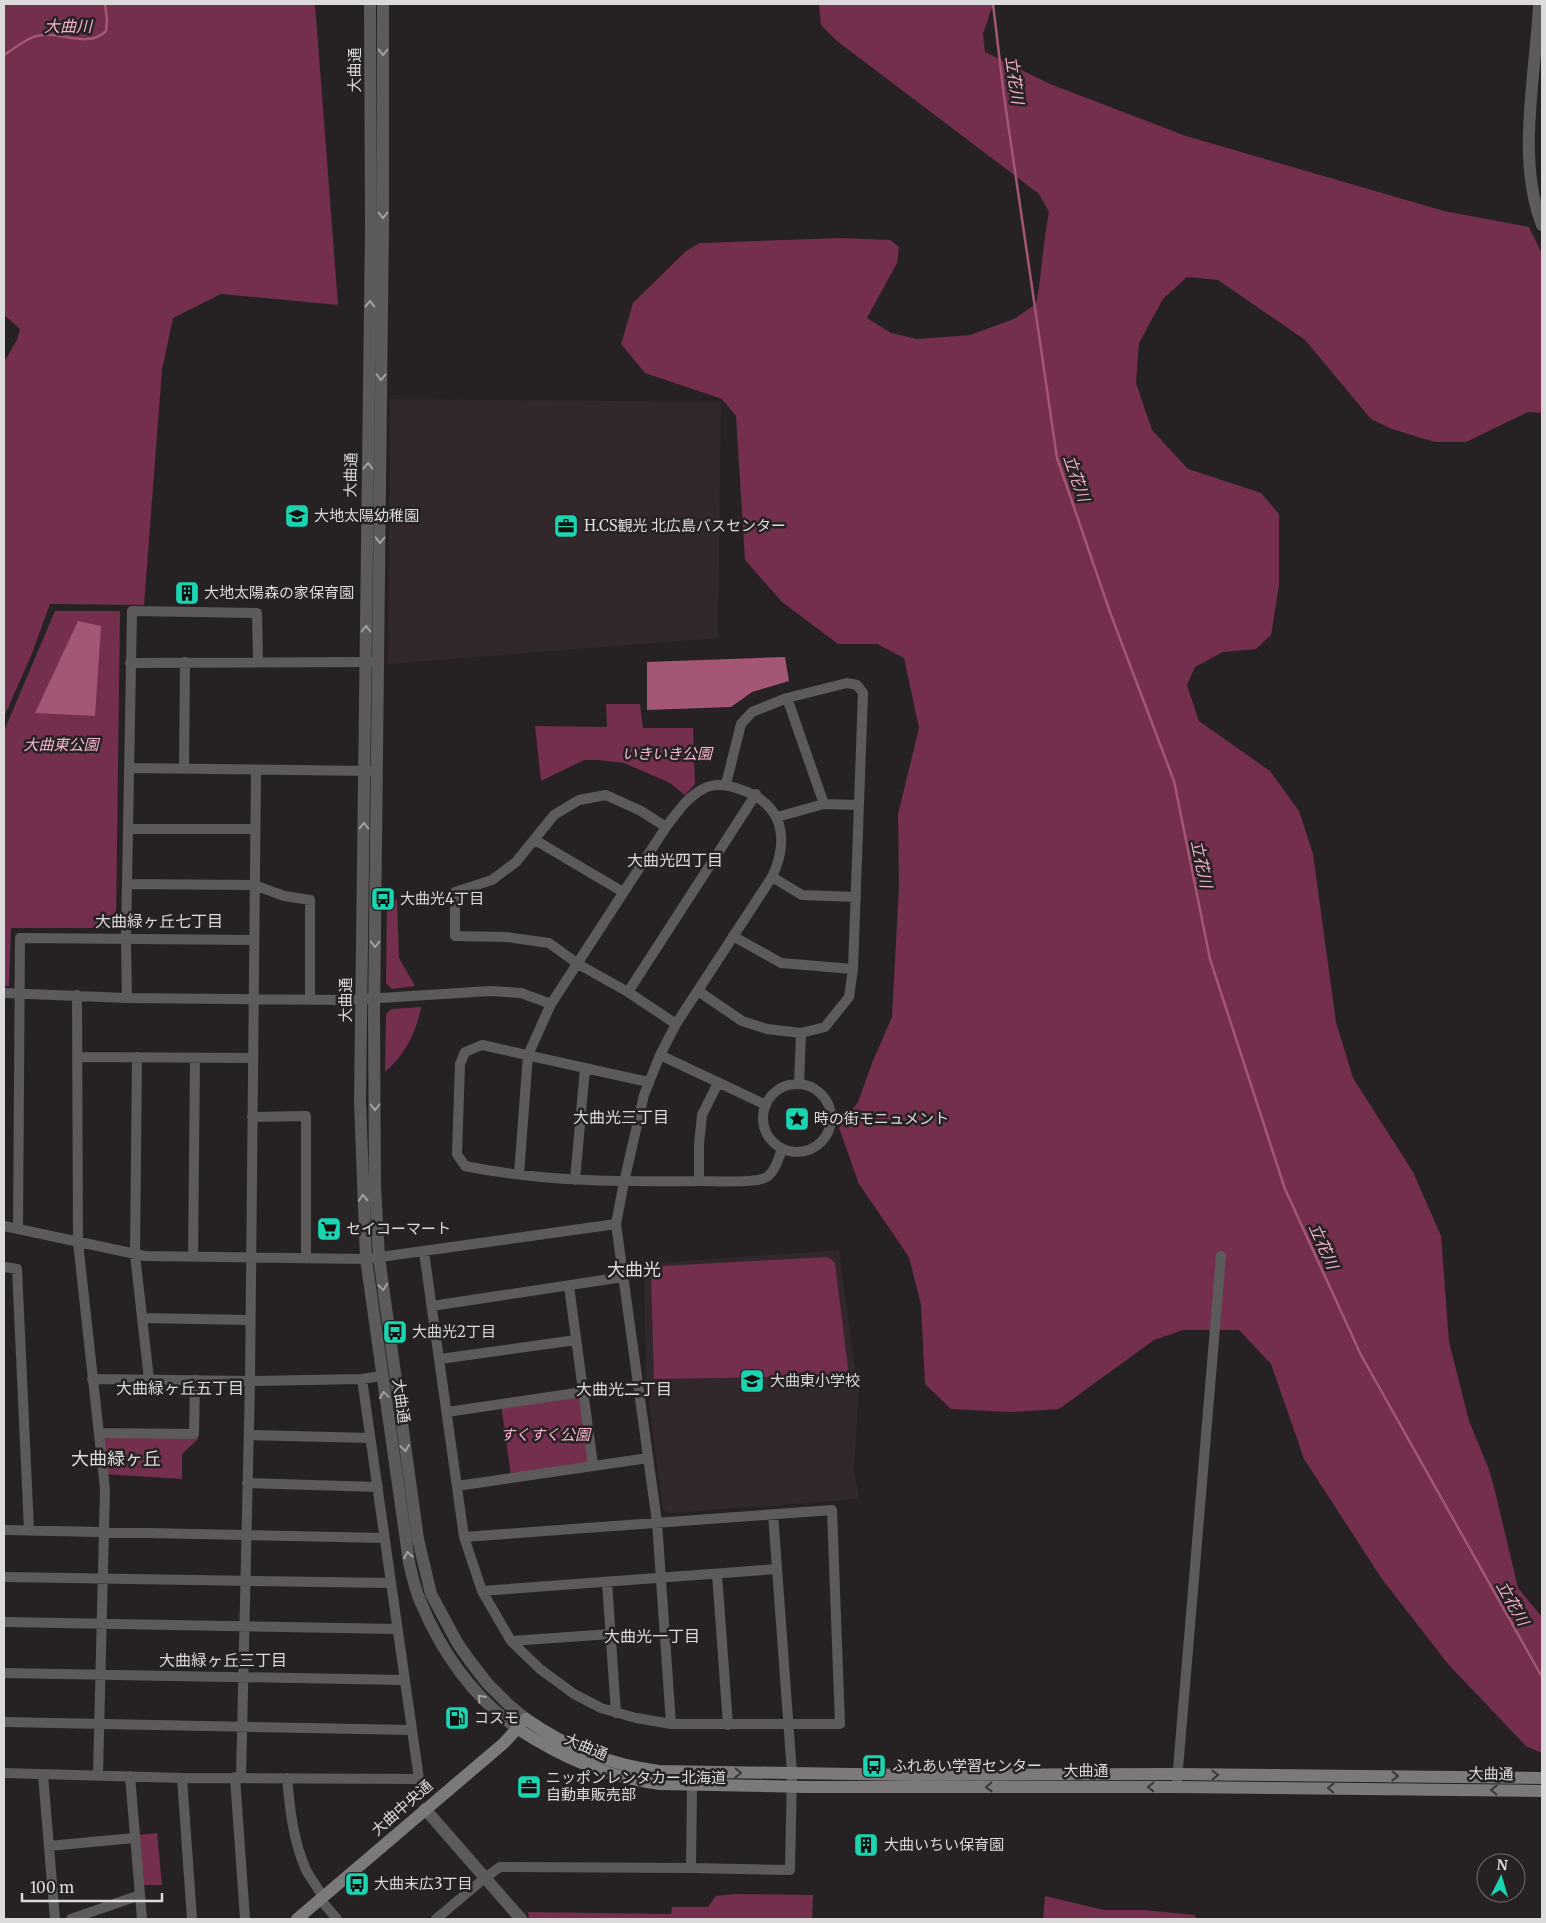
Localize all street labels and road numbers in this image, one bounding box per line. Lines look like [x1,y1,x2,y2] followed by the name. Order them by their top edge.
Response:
[345,47,364,93] street label: 大曲通
[341,452,360,498] street label: 大曲通
[336,977,355,1023] street label: 大曲通
[389,1377,414,1425] street label: 大曲通
[562,1729,611,1764] street label: 大曲通
[1063,1761,1109,1780] street label: 大曲通
[1468,1764,1514,1783] street label: 大曲通
[367,1776,436,1839] street label: 大曲中央通

